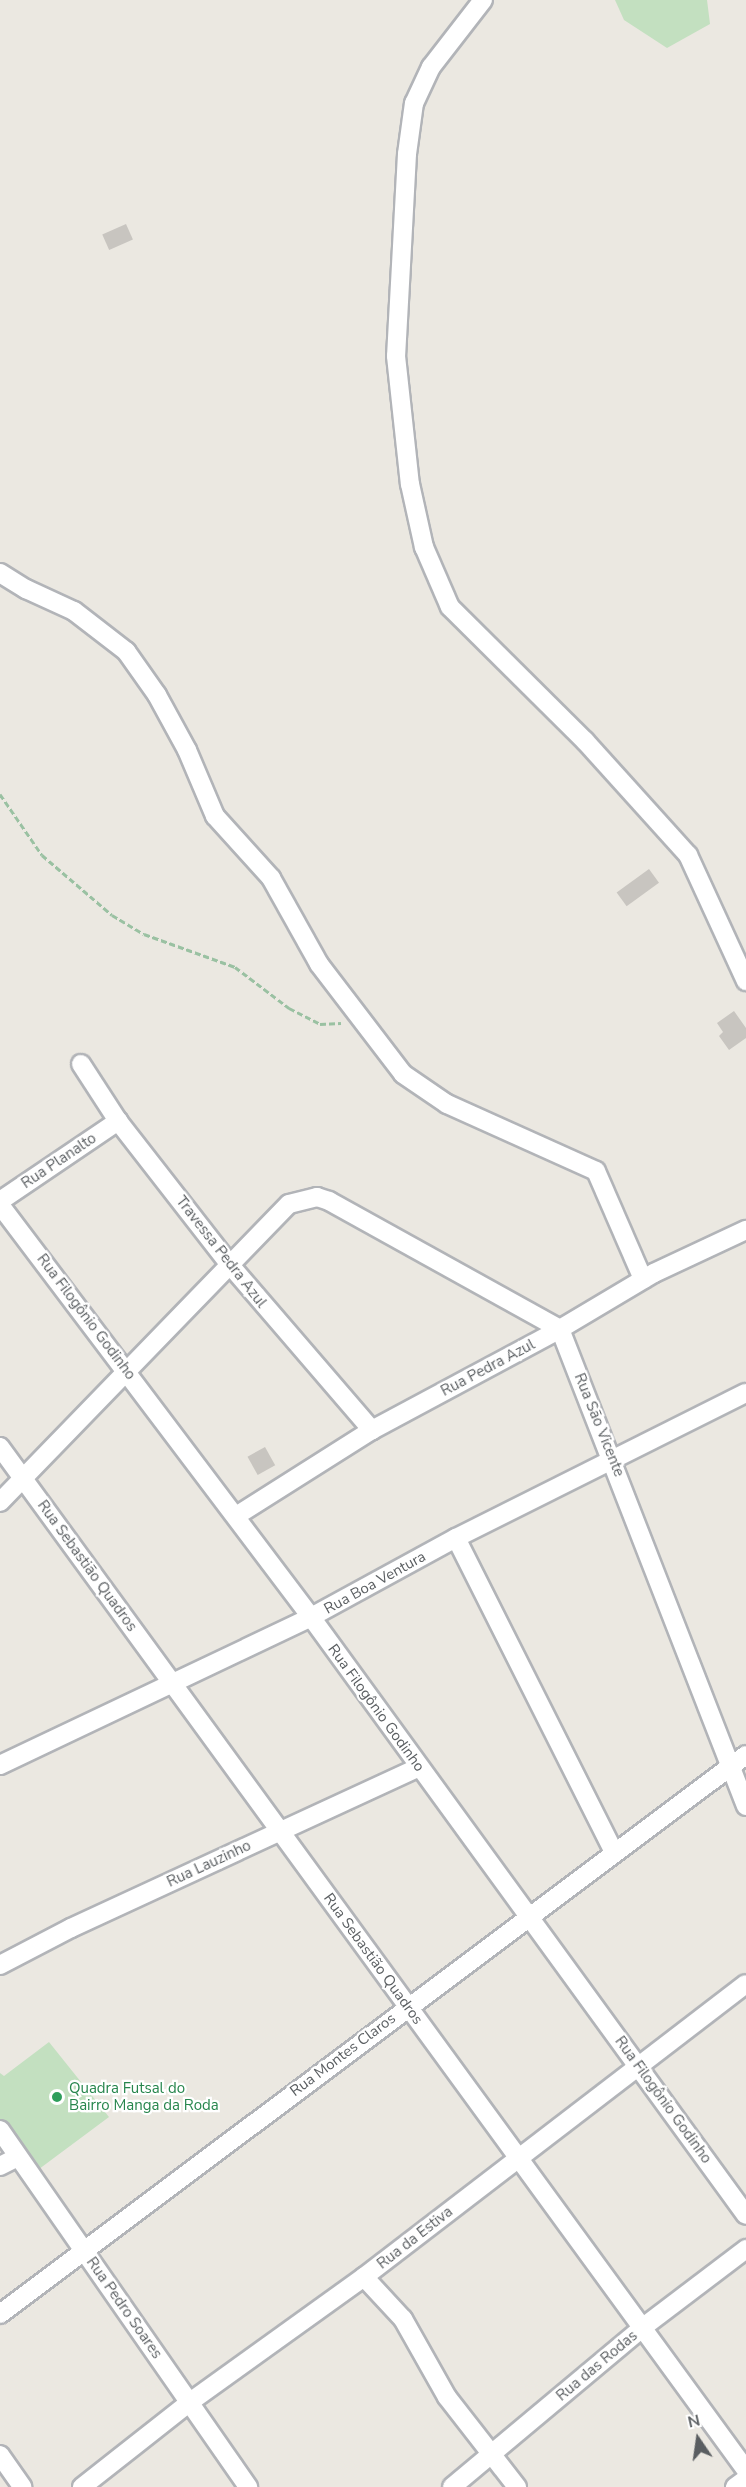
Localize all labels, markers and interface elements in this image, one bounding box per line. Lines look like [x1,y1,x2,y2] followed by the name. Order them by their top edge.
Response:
[18,1129,100,1193] street label: Rua Planalto
[172,1193,270,1311] street label: Travessa Pedra Azul
[33,1251,139,1383] street label: Rua Filogônio Godinho
[438,1336,538,1400] street label: Rua Pedra Azul
[570,1371,628,1479] street label: Rua São Vicente
[33,1497,141,1635] street label: Rua Sebastião Quadros
[321,1548,429,1618] street label: Rua Boa Ventura
[324,1641,428,1775] street label: Rua Filogônio Godinho
[164,1837,254,1891] street label: Rua Lauzinho
[319,1890,427,2028] street label: Rua Sebastião Quadros
[287,2009,399,2101] street label: Rua Montes Claros
[611,2033,715,2167] street label: Rua Filogônio Godinho
[69,2079,219,2114] place label: Quadra Futsal do Bairro Manga da Roda
[50,2090,64,2104] marker: Quadra Futsal do Bairro Manga da Roda
[374,2203,456,2273] street label: Rua da Estiva
[82,2254,166,2362] street label: Rua Pedro Soares
[553,2327,641,2405] street label: Rua das Rodas
[668,2409,728,2469] north arrow
[686,2409,702,2434] text: N

